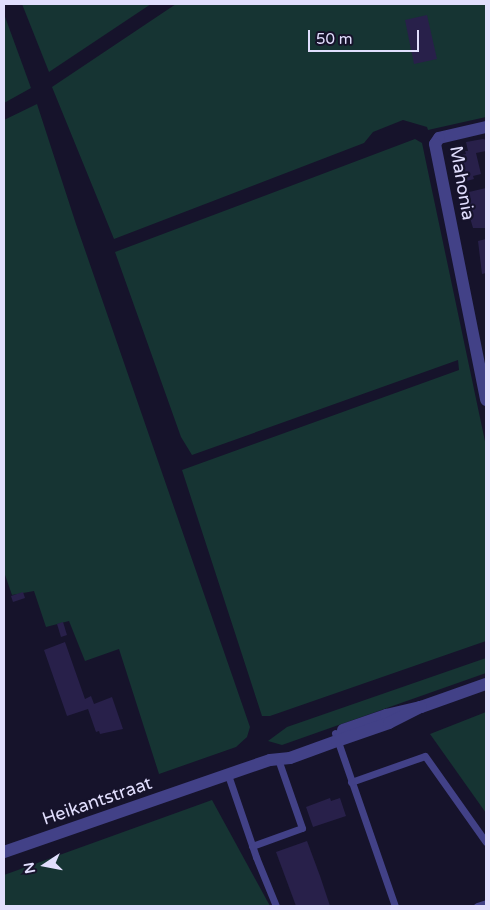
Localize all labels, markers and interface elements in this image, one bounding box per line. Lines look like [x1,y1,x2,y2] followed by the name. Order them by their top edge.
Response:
[310,20,421,52] scale bar
[316,30,353,48] text: 50 m
[445,144,479,222] street label: Mahonia
[39,772,155,830] street label: Heikantstraat
[20,840,70,890] north arrow
[20,861,39,875] text: N

